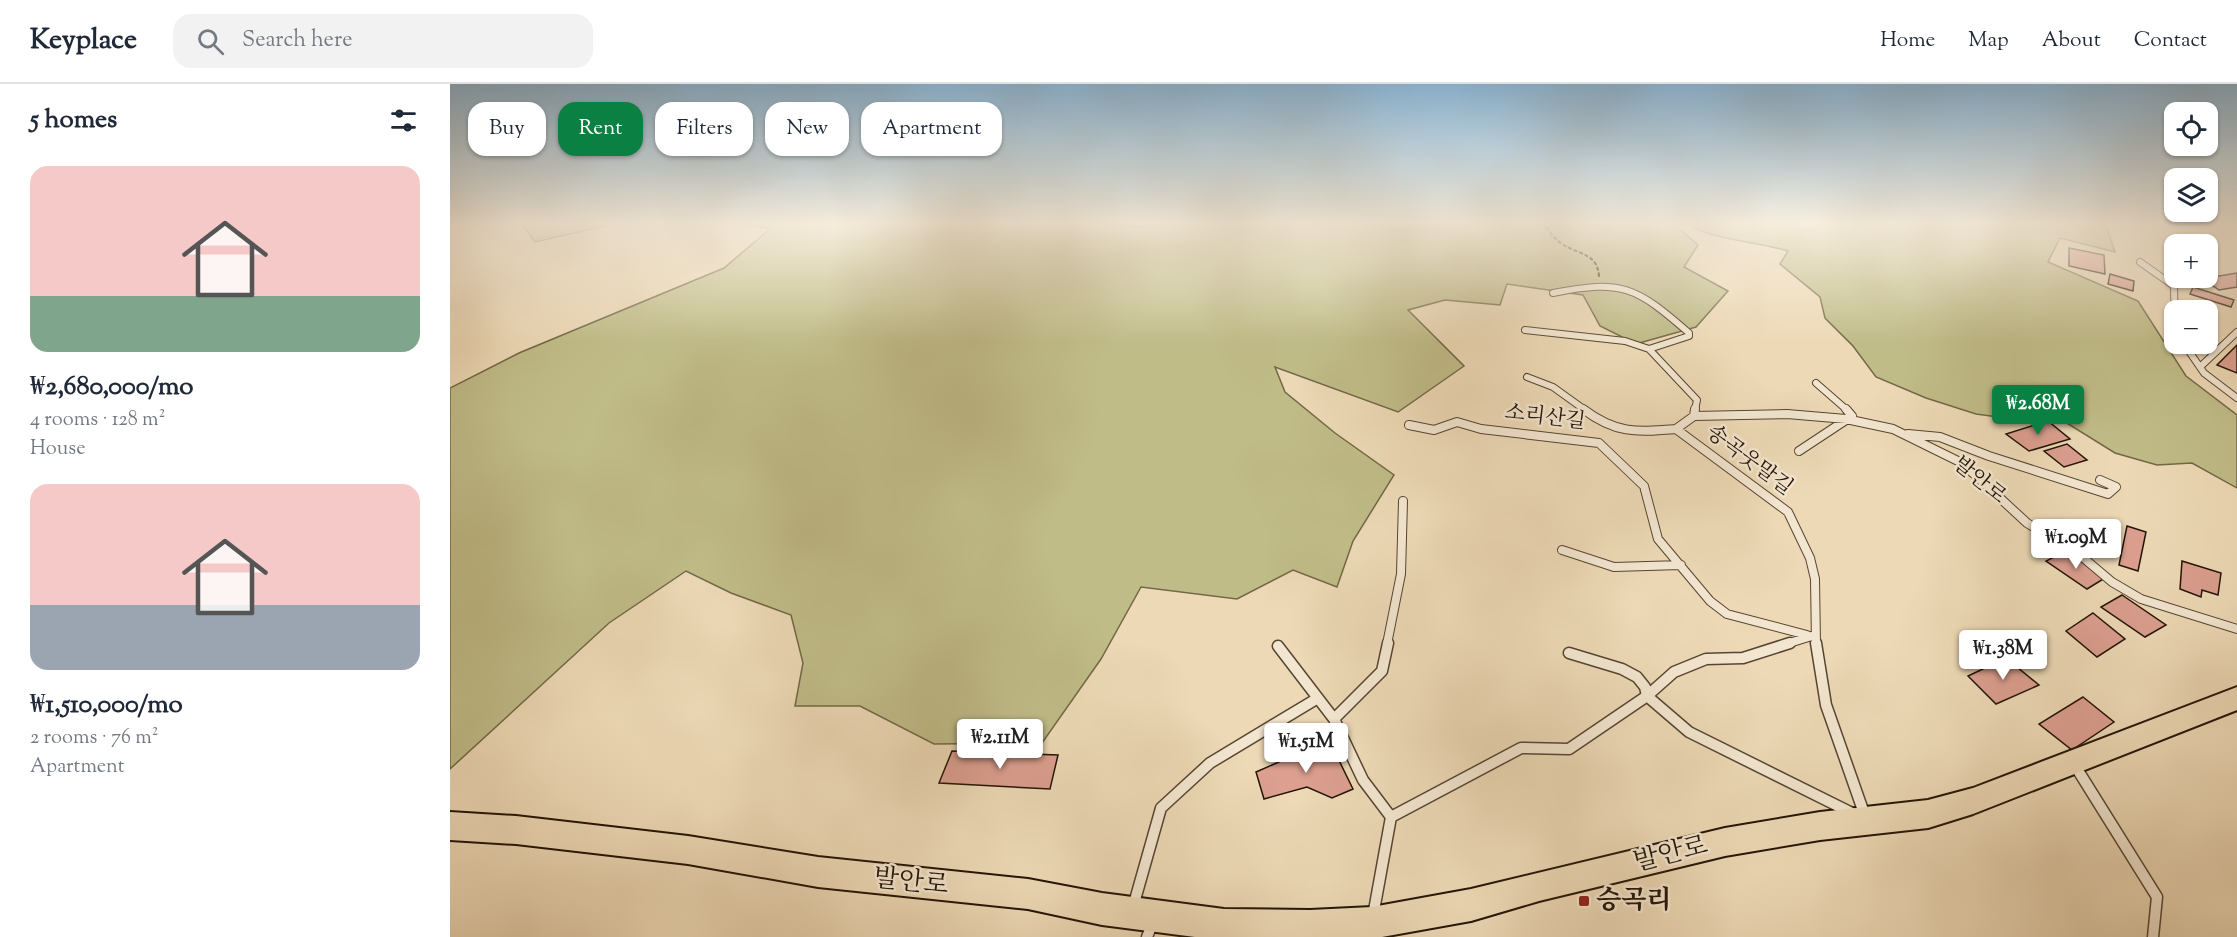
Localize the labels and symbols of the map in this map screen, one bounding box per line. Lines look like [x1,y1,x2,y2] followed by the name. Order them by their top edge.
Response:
[1989,385,2087,436] pin: ₩2.68M
[1503,398,1587,438] street label: 소리산길
[1699,418,1799,504] street label: 송곡웃말길
[1946,450,2012,512] street label: 발안로
[2027,519,2125,570] pin: ₩1.09M
[1954,630,2052,681] pin: ₩1.38M
[951,719,1049,770] pin: ₩2.11M
[1257,723,1355,774] pin: ₩1.51M
[1630,828,1712,882] street label: 발안로
[872,861,950,905] street label: 발안로
[1596,883,1671,920] place label: 승곡리
[1577,894,1591,908] marker: 승곡리

